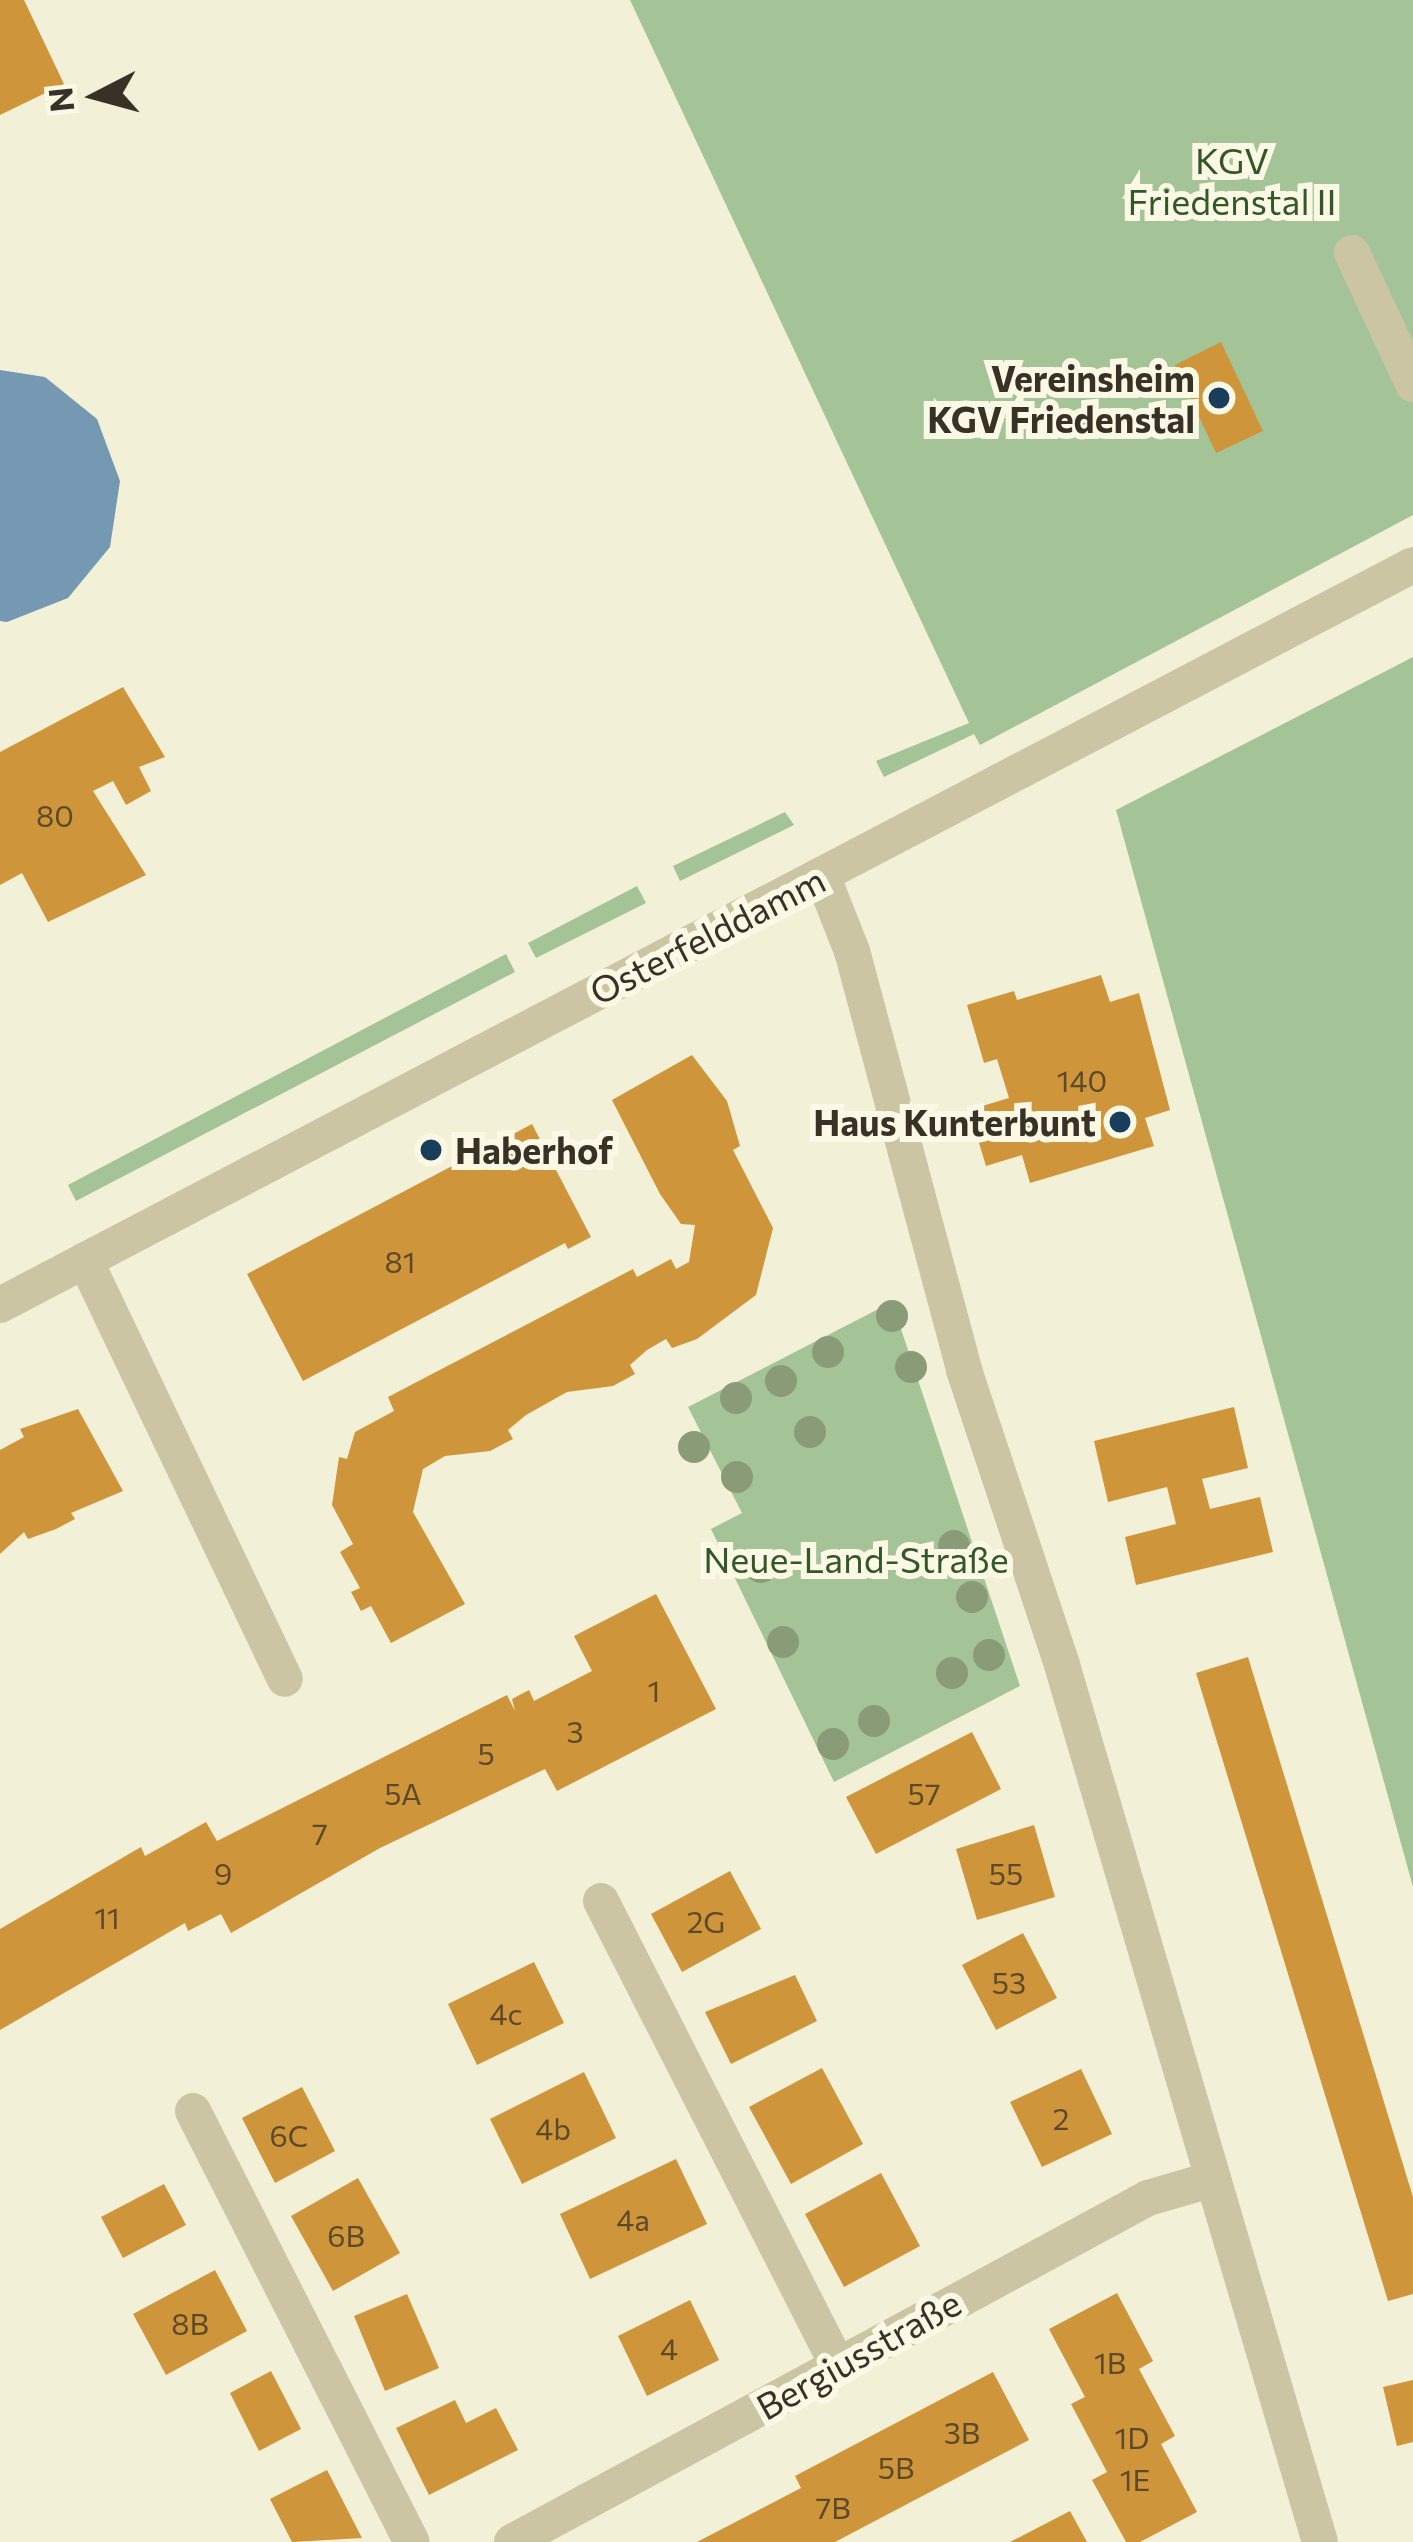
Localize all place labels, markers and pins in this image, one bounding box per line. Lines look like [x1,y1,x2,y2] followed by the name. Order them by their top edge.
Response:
[927,355,1195,440] place label: Vereinsheim KGV Friedenstal
[1206,385,1232,411] marker: Vereinsheim KGV Friedenstal
[813,1100,1096,1144] place label: Haus Kunterbunt
[1107,1109,1133,1135] marker: Haus Kunterbunt
[455,1128,613,1172] place label: Haberhof
[418,1137,444,1163] marker: Haberhof

